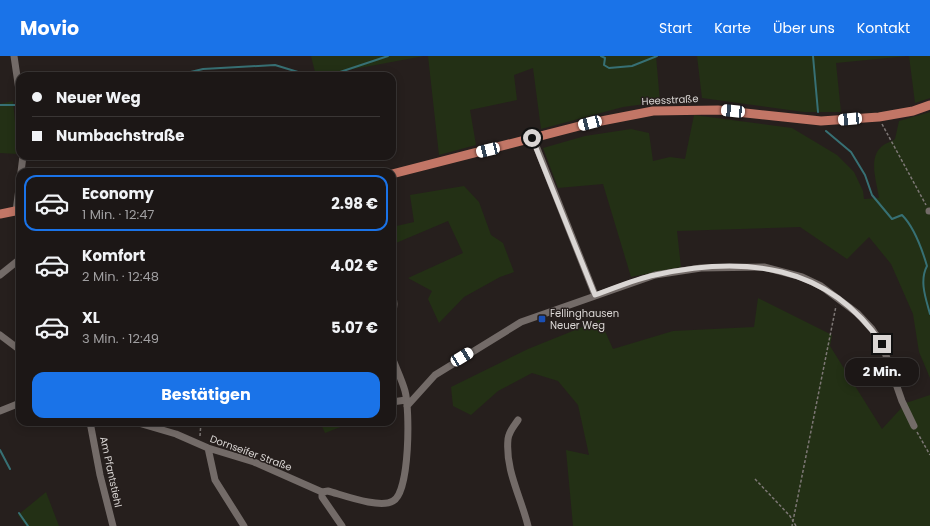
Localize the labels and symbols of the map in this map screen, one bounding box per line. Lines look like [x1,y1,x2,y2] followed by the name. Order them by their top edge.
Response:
[641,91,699,109] street label: Heesstraße
[720,104,746,118] car
[838,112,862,126] car
[577,114,603,132] car
[523,129,541,147] route start
[475,141,501,159] car
[550,306,619,333] place label: Fellinghausen Neuer Weg
[537,314,547,324] marker: Fellinghausen Neuer Weg
[873,335,891,353] route end
[449,346,475,368] car
[845,358,919,386] callout: 2 Min.
[208,431,294,475] street label: Dornseifer Straße
[96,435,126,509] street label: Am Pfantstiehl

